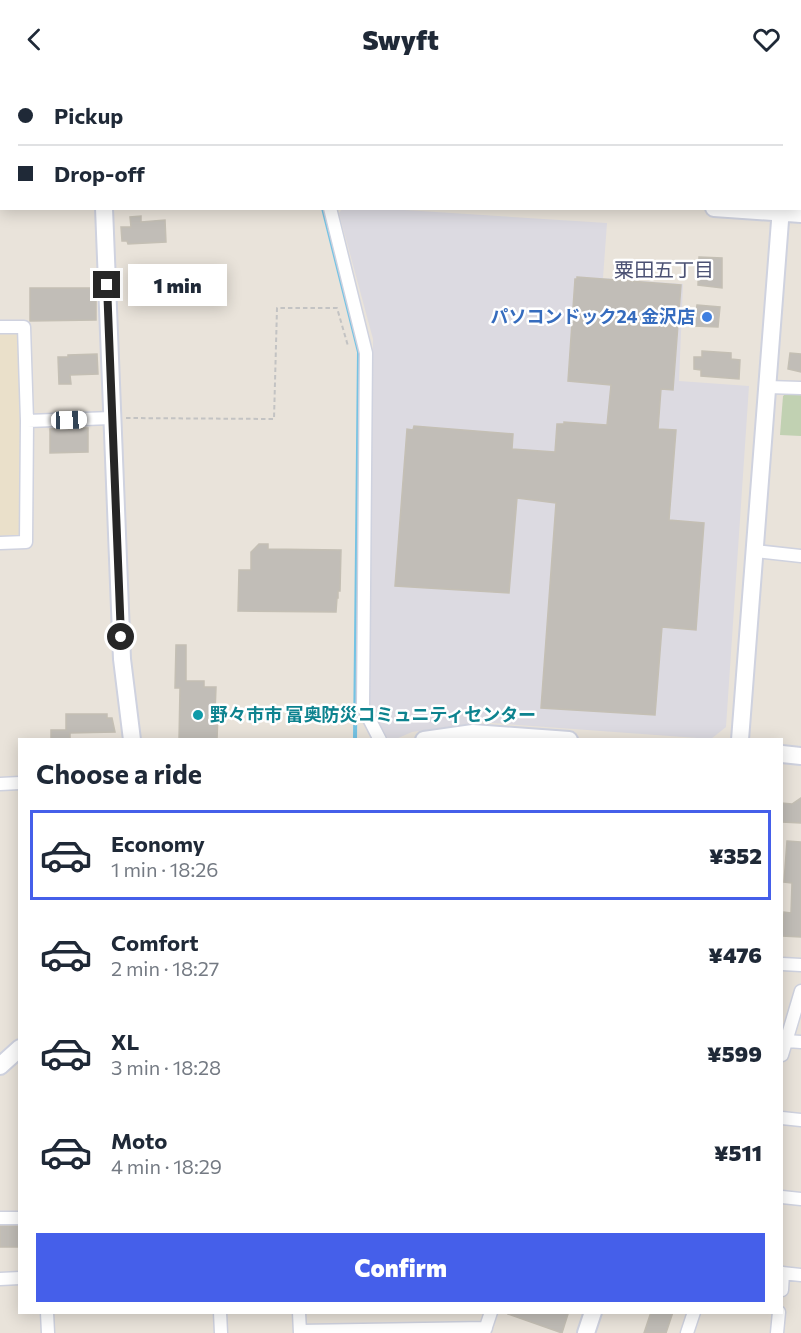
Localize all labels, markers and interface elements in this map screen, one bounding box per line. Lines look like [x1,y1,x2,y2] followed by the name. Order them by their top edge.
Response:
[18,23,51,56] icon: back
[362,23,439,56] text: Swyft
[750,23,783,56] icon: heart
[54,102,123,129] text: Pickup
[54,160,145,187] text: Drop-off
[614,257,714,281] district label: 粟田五丁目
[128,264,227,306] callout: 1 min
[93,271,120,298] route end
[153,273,202,297] text: 1 min
[491,305,695,327] place label: パソコンドック24 金沢店
[700,310,714,324] marker: パソコンドック24 金沢店
[51,410,87,430] car
[107,623,134,650] route start
[210,703,536,725] place label: 野々市市 富奥防災コミュニティセンター
[191,708,205,722] marker: 野々市市 富奥防災コミュニティセンター
[36,757,202,790] text: Choose a ride
[39,828,93,882] icon: car
[111,830,205,857] text: Economy
[709,842,762,869] text: ¥352
[111,857,218,881] text: 1 min · 18:26
[39,927,93,981] icon: car
[111,929,199,956] text: Comfort
[708,941,762,968] text: ¥476
[111,956,219,980] text: 2 min · 18:27
[39,1026,93,1080] icon: car
[111,1028,139,1055] text: XL
[707,1040,762,1067] text: ¥599
[111,1055,221,1079] text: 3 min · 18:28
[39,1125,93,1179] icon: car
[111,1127,167,1154] text: Moto
[714,1139,762,1166] text: ¥511
[111,1154,222,1178] text: 4 min · 18:29
[36,1233,765,1302] button: Confirm

